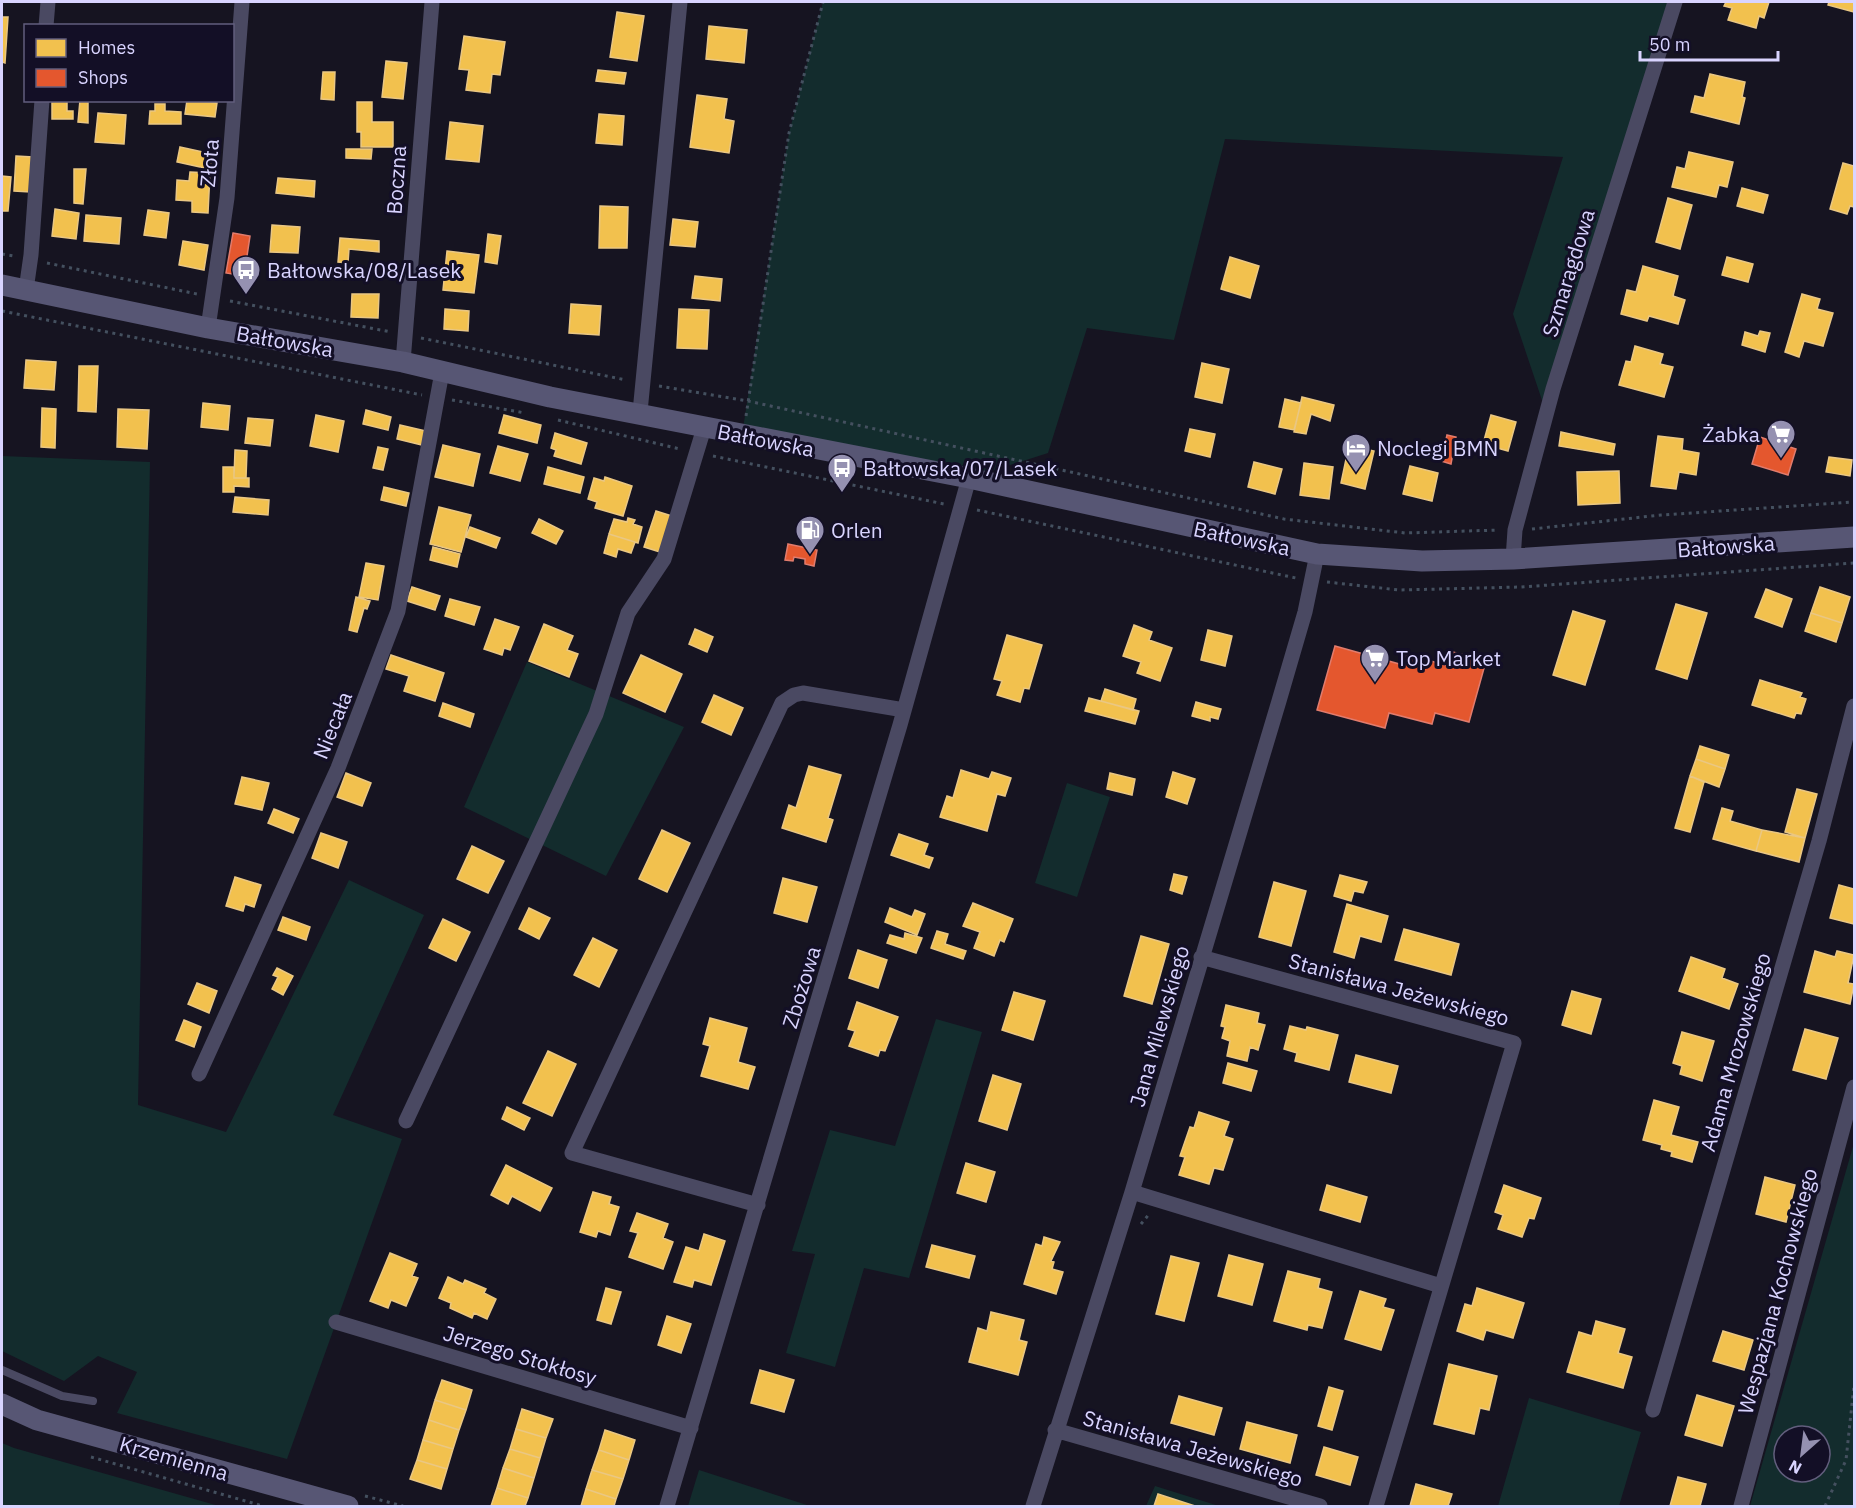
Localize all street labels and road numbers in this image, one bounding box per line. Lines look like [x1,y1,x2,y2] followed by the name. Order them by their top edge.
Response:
[193,138,225,188] street label: Złota
[380,145,412,215] street label: Boczna
[1535,206,1601,340] street label: Szmaragdowa
[234,319,336,363] street label: Bałtowska
[715,417,817,463] street label: Bałtowska
[1191,514,1293,562] street label: Bałtowska
[1676,529,1776,563] street label: Bałtowska
[306,687,358,763] street label: Niecała
[1123,942,1195,1110] street label: Jana Milewskiego
[775,943,827,1031] street label: Zbożowa
[1286,946,1512,1032] street label: Stanisława Jeżewskiego
[1693,949,1777,1155] street label: Adama Mrozowskiego
[1731,1165,1823,1417] street label: Wespazjana Kochowskiego
[440,1318,601,1392] street label: Jerzego Stokłosy
[1080,1403,1306,1493] street label: Stanisława Jeżewskiego
[116,1429,232,1487] street label: Krzemienna

